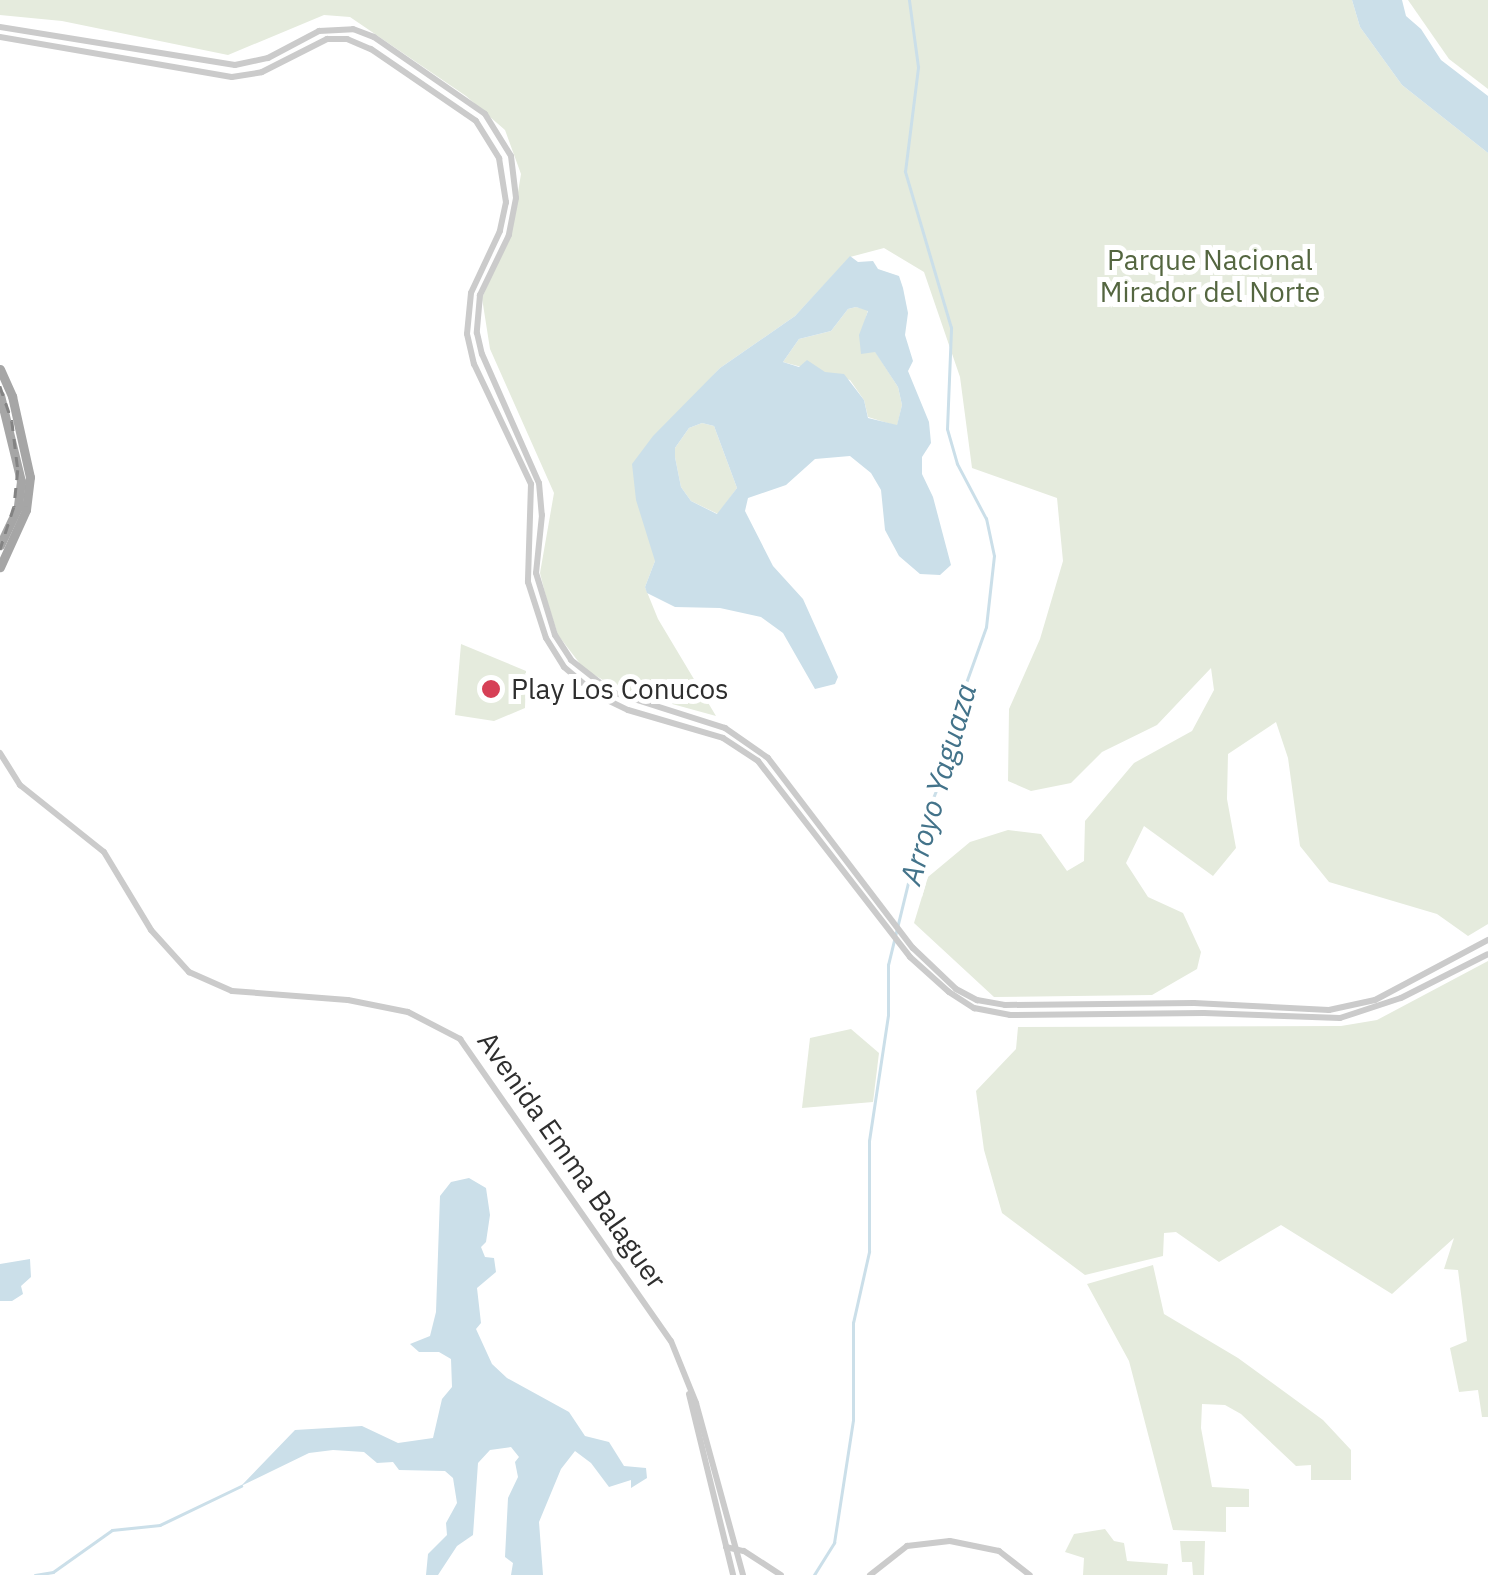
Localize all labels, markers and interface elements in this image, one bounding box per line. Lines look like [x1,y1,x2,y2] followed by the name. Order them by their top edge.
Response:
[1100,243,1320,309] park label: Parque Nacional Mirador del Norte
[511,672,729,706] place label: Play Los Conucos
[480,678,502,700] marker: Play Los Conucos
[892,679,984,889] water label: Arroyo Yaguaza
[471,1025,673,1295] street label: Avenida Emma Balaguer

